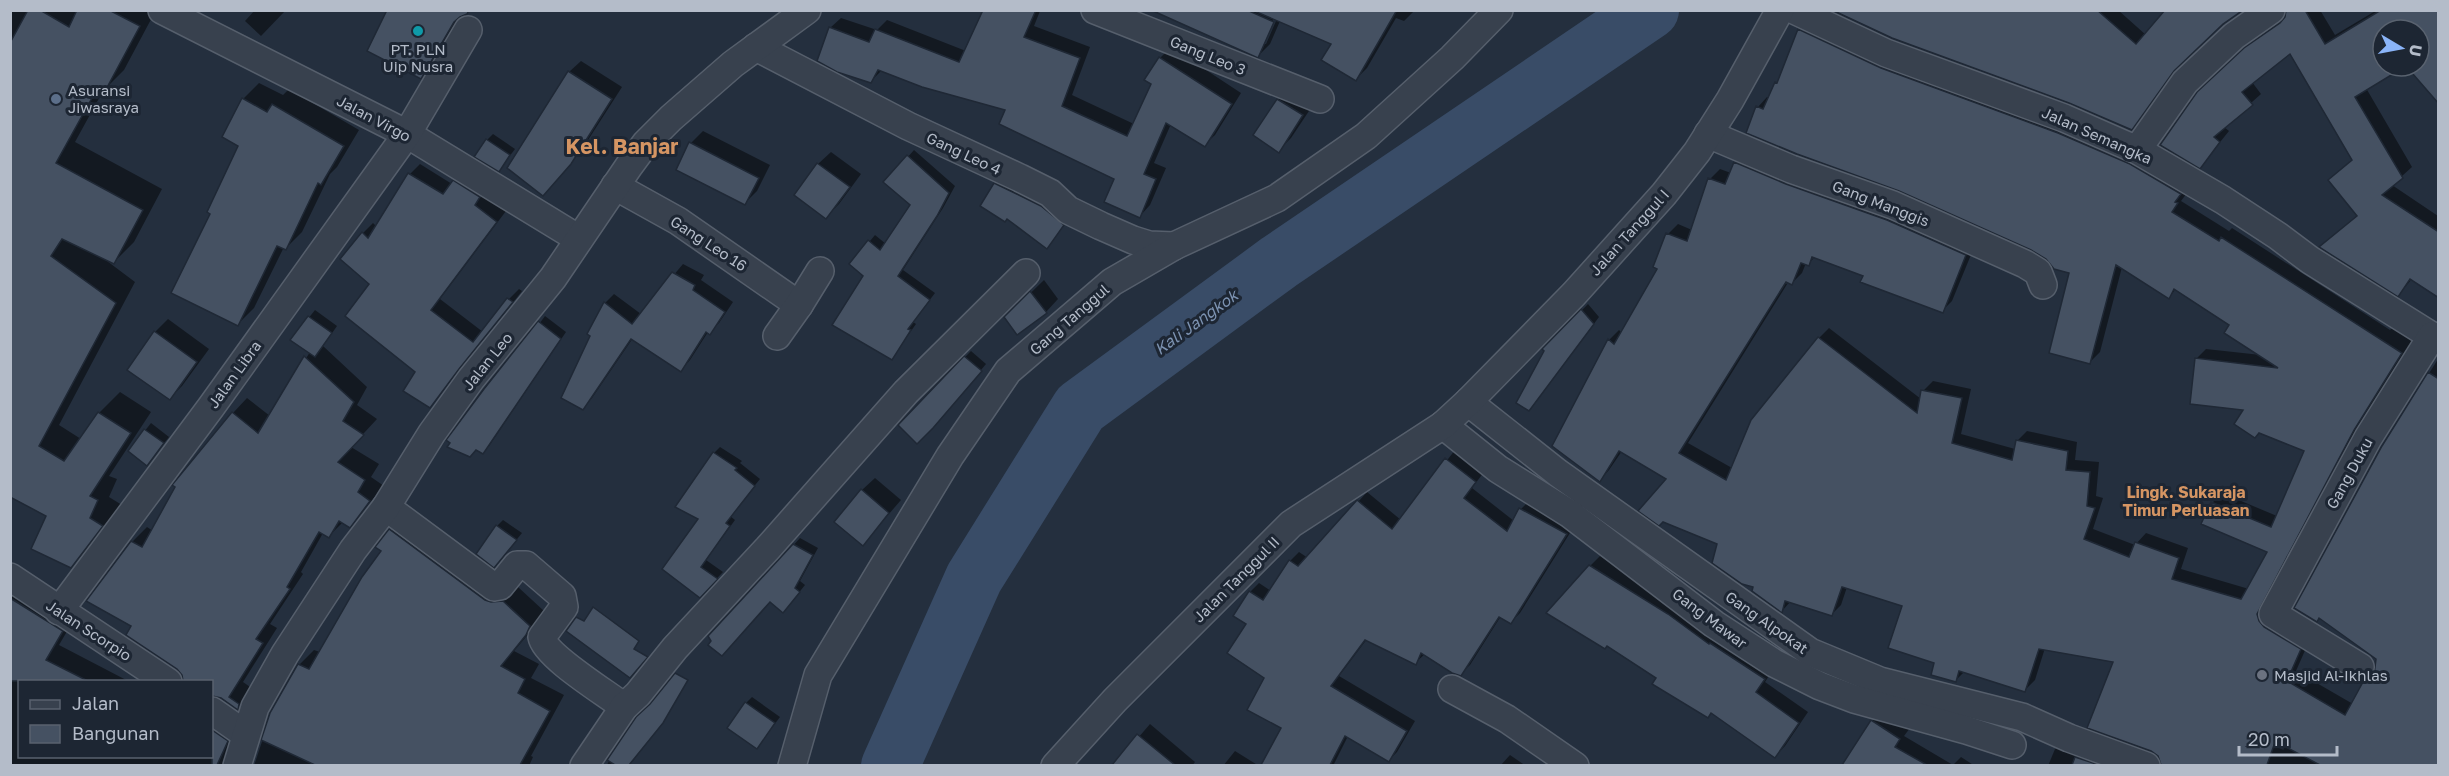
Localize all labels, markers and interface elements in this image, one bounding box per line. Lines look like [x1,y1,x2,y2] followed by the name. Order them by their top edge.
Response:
[2371,18,2431,78] north arrow
[411,24,425,38] marker: PT. PLN Uip Nusra
[1168,32,1248,78] street label: Gang Leo 3
[383,40,453,75] place label: PT. PLN Uip Nusra
[2405,43,2427,58] text: U
[68,81,139,116] place label: Asuransi Jiwasraya
[334,91,414,145] street label: Jalan Virgo
[49,92,63,106] marker: Asuransi Jiwasraya
[2039,103,2155,167] street label: Jalan Semangka
[924,128,1004,178] street label: Gang Leo 4
[566,133,678,159] district label: Kel. Banjar
[1830,176,1932,230] street label: Gang Manggis
[1586,185,1672,279] street label: Jalan Tanggul I
[667,212,751,274] street label: Gang Leo 16
[1026,280,1112,358] street label: Gang Tanggul
[1150,284,1243,359] water label: Kali Jangkok
[458,328,516,394] street label: Jalan Leo
[203,337,265,411] street label: Jalan Libra
[2322,434,2376,512] street label: Gang Duku
[2123,482,2249,520] district label: Lingk. Sukaraja Timur Perluasan
[1189,532,1283,626] street label: Jalan Tanggul II
[1669,584,1751,652] street label: Gang Mawar
[1722,587,1812,657] street label: Gang Alpokat
[43,596,135,664] street label: Jalan Scorpio
[2274,666,2388,684] place label: Masjid Al-Ikhlas
[2255,668,2269,682] marker: Masjid Al-Ikhlas
[18,680,213,758] legend
[72,692,119,714] text: Jalan
[2239,719,2336,757] scale bar
[72,722,160,744] text: Bangunan
[2248,728,2290,750] text: 20 m

